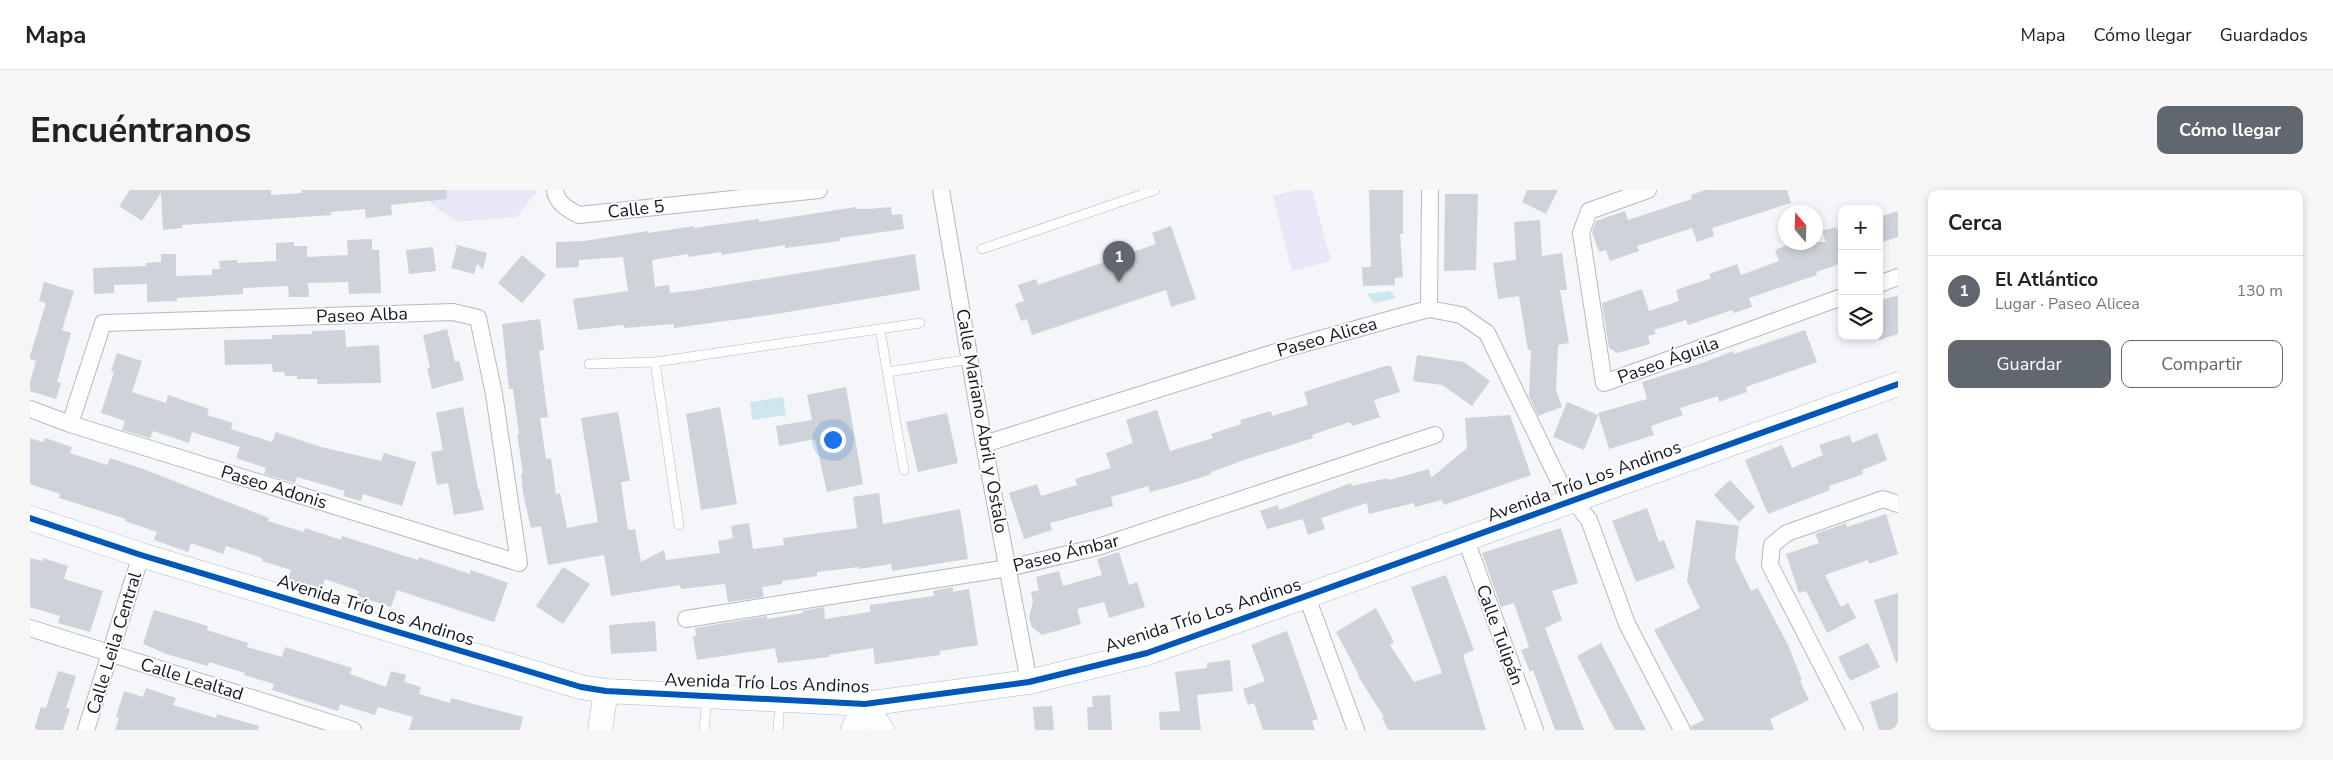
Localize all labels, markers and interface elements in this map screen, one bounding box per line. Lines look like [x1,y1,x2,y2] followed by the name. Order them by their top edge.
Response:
[25,19,87,51] text: Mapa
[2021,23,2066,47] text: Mapa
[2094,23,2192,47] text: Cómo llegar
[2220,23,2308,47] text: Guardados
[2157,106,2303,154] button: Cómo llegar
[30,107,251,154] text: Encuéntranos
[606,194,666,224] street label: Calle 5
[1778,205,1823,250] north arrow
[1838,205,1883,340] map controls
[1838,205,1883,250] button: +
[1948,209,2002,237] text: Cerca
[1103,241,1135,282] pin: 1
[1838,250,1883,295] button: −
[1995,267,2098,293] text: El Atlántico
[1959,280,1969,302] text: 1
[2236,280,2283,302] text: 130 m
[1995,293,2140,315] text: Lugar · Paseo Alicea
[1838,295,1883,340] button: layers
[316,301,408,329] street label: Paseo Alba
[950,307,1014,535] street label: Calle Mariano Abril y Ostalo
[1274,311,1380,363] street label: Paseo Alicea
[1614,331,1722,389] street label: Paseo Águila
[1948,340,2111,388] button: Guardar
[2121,340,2283,388] button: Compartir
[820,427,846,453] your location
[1484,435,1684,527] street label: Avenida Trío Los Andinos
[218,459,330,515] street label: Paseo Adonis
[1011,528,1122,578] street label: Paseo Ámbar
[81,568,147,717] street label: Calle Leila Central
[274,569,478,651] street label: Avenida Trío Los Andinos
[1102,572,1304,658] street label: Avenida Trío Los Andinos
[1471,581,1529,689] street label: Calle Tulipán
[138,652,246,706] street label: Calle Lealtad
[664,667,870,699] street label: Avenida Trío Los Andinos

